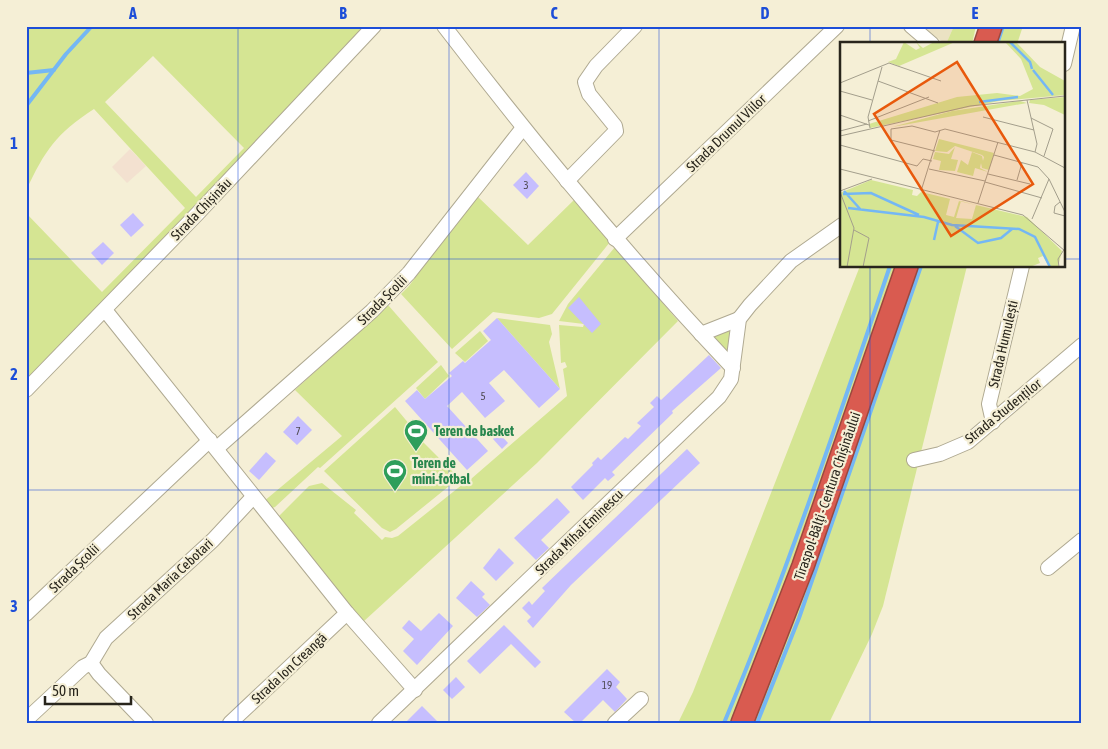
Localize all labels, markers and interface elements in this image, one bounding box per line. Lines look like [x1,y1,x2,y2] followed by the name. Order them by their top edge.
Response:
[128,4,137,22] text: A
[339,4,347,22] text: B
[550,4,558,22] text: C
[761,4,770,22] text: D
[972,4,979,22] text: E
[840,42,1066,268] inset map
[683,90,770,175] street label: Strada Drumul Viilor
[10,134,18,152] text: 1
[168,175,234,243] street label: Strada Chișinău
[523,179,529,191] house number: 3
[354,272,410,328] street label: Strada Școlii
[985,299,1021,389] street label: Strada Humulești
[10,365,18,383] text: 2
[962,375,1045,447] street label: Strada Studenților
[480,390,486,402] house number: 5
[791,410,863,582] street label: Tiraspol-Bălţi - Centura Chișinăului
[403,418,429,452] sports icon: Teren de basket
[434,423,514,439] place label: Teren de basket
[295,425,301,437] house number: 7
[412,455,470,487] place label: Teren de mini-fotbal
[382,458,408,492] sports icon: Teren de mini-fotbal
[532,486,626,578] street label: Strada Mihai Eminescu
[124,535,216,623] street label: Strada Maria Cebotari
[46,540,102,596] street label: Strada Școlii
[10,597,18,615] text: 3
[248,629,330,707] street label: Strada Ion Creangă
[45,674,131,706] scale bar
[602,679,612,691] house number: 19
[52,682,79,699] text: 50 m

